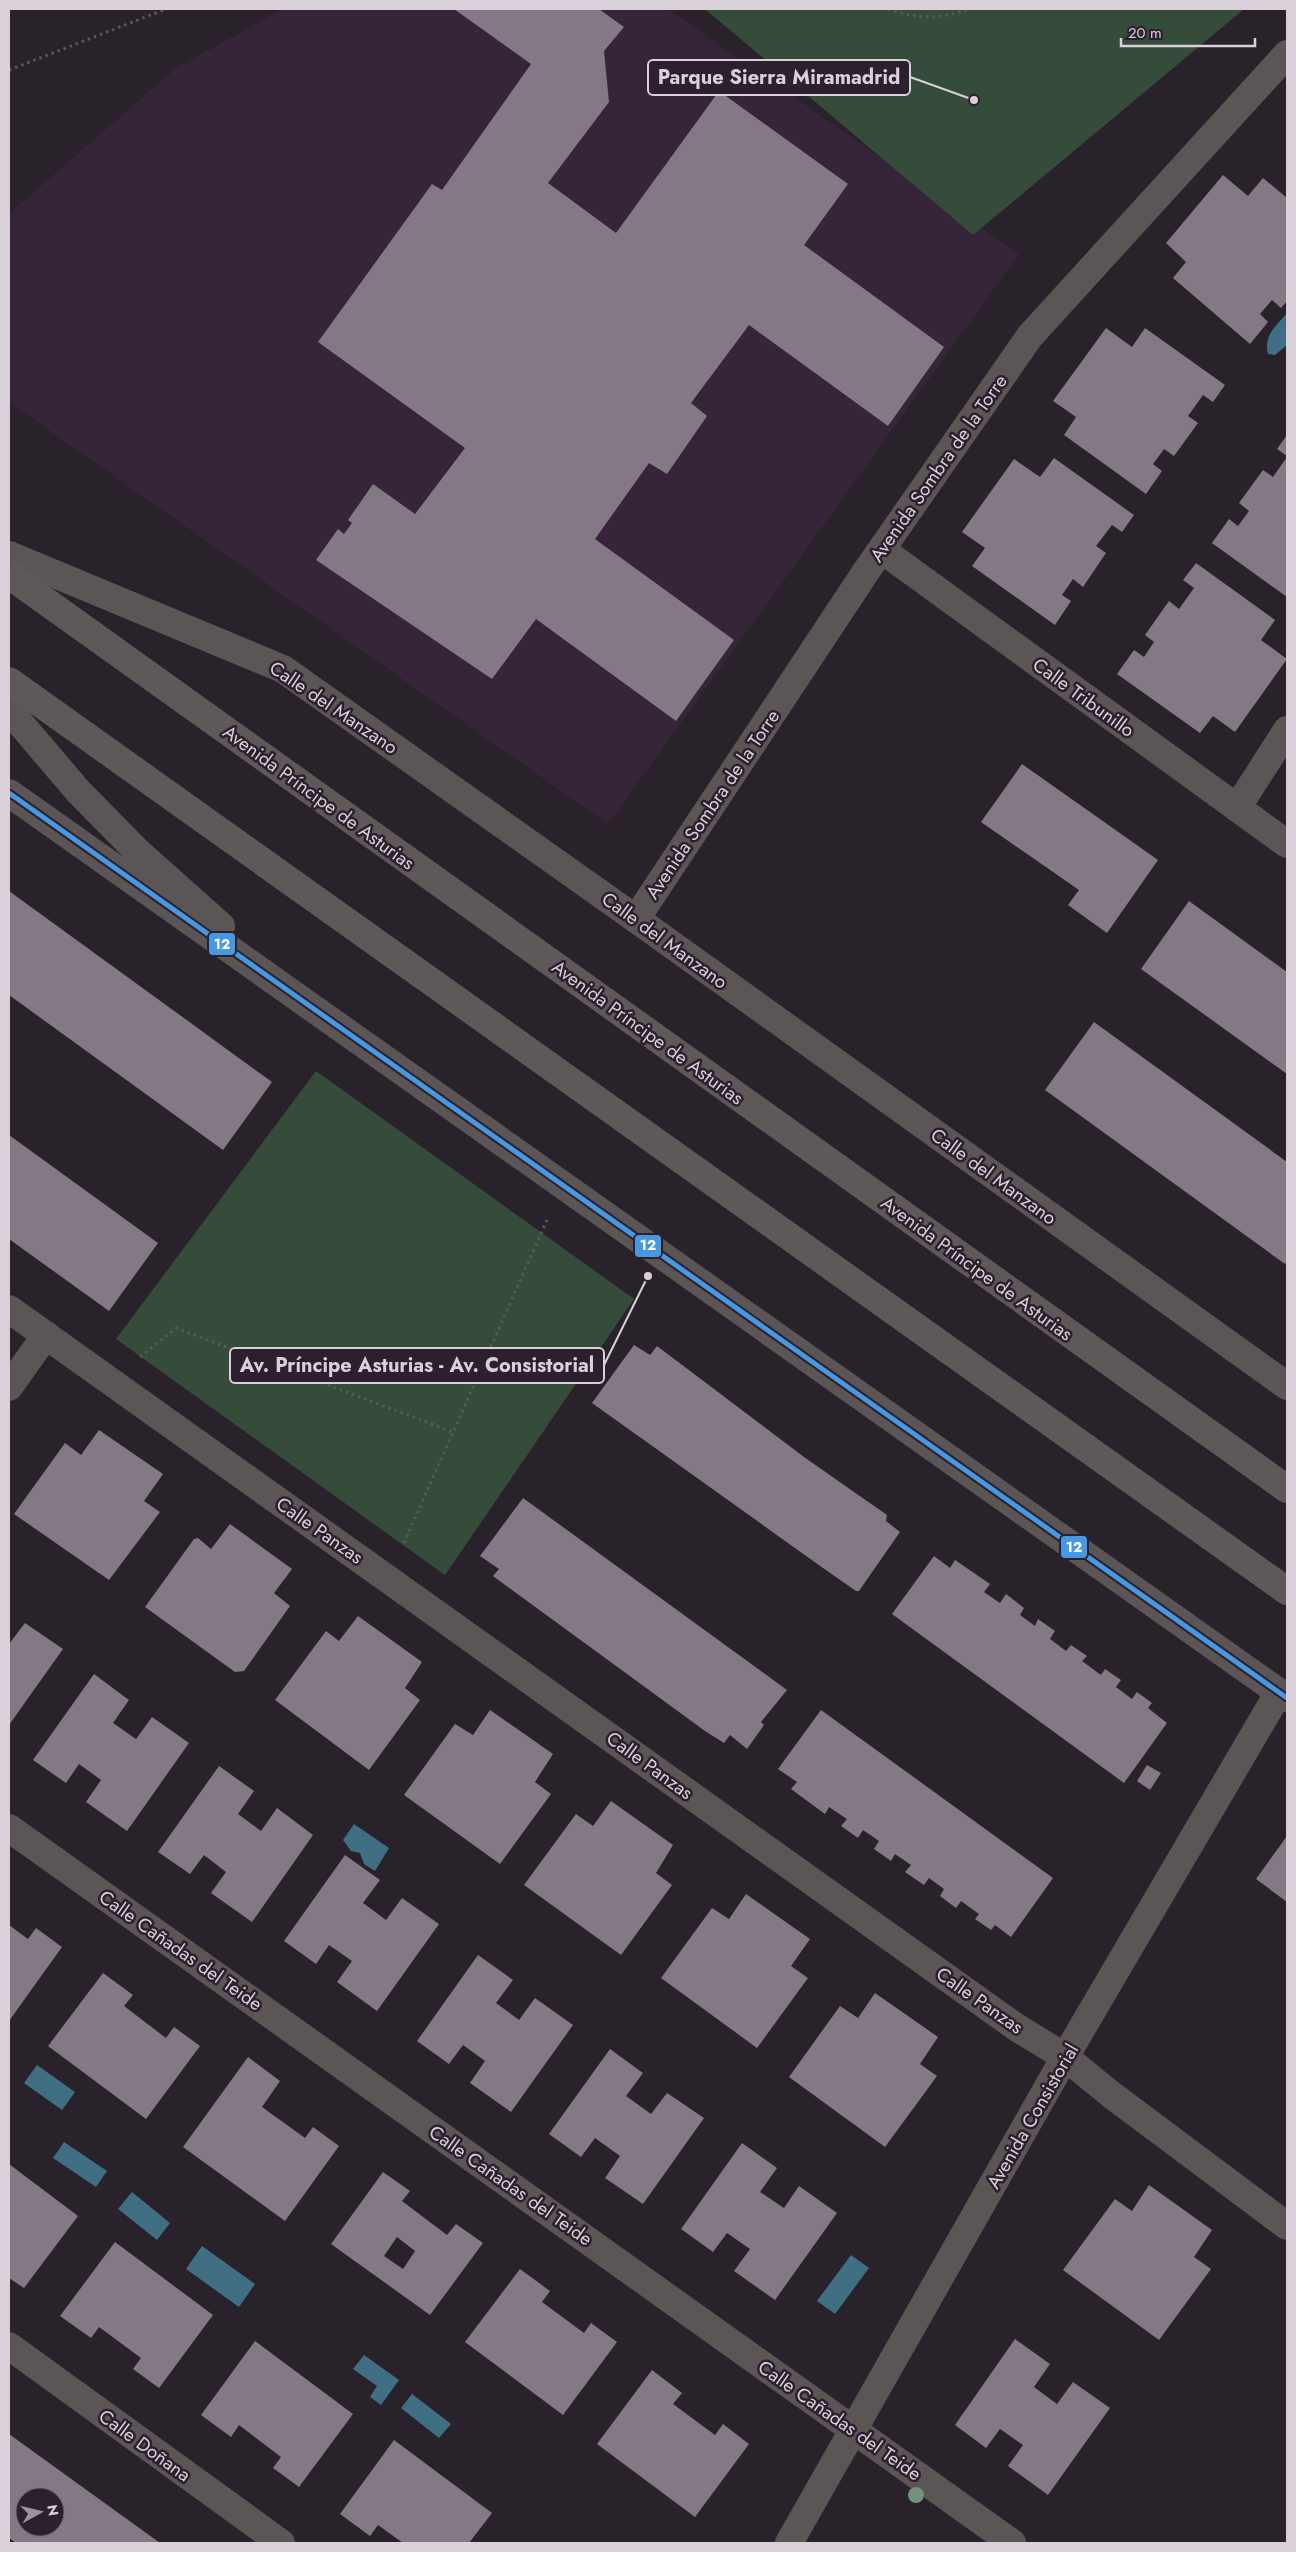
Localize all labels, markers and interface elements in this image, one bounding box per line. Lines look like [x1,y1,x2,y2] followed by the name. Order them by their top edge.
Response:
[1121,15,1255,47] scale bar
[1128,22,1162,44] text: 20 m
[648,60,910,95] callout: Parque Sierra Miramadrid
[658,63,900,92] text: Parque Sierra Miramadrid
[863,369,1014,567] street label: Avenida Sombra de la Torre
[1027,651,1140,744] street label: Calle Tribunillo
[264,654,403,760] street label: Calle del Manzano
[639,704,786,904] street label: Avenida Sombra de la Torre
[217,719,420,876] street label: Avenida Príncipe de Asturias
[596,885,733,995] street label: Calle del Manzano
[208,932,236,956] line badge: 12
[214,934,230,954] text: 12
[546,954,749,1111] street label: Avenida Príncipe de Asturias
[925,1121,1062,1231] street label: Calle del Manzano
[875,1190,1078,1347] street label: Avenida Príncipe de Asturias
[634,1234,662,1258] line badge: 12
[640,1235,656,1255] text: 12
[230,1348,604,1383] callout: Av. Príncipe Asturias - Av. Consistorial
[239,1351,594,1380] text: Av. Príncipe Asturias - Av. Consistorial
[271,1490,369,1571] street label: Calle Panzas
[1060,1535,1088,1559] line badge: 12
[1066,1537,1082,1557] text: 12
[601,1725,699,1806] street label: Calle Panzas
[94,1884,268,2017] street label: Calle Cañadas del Teide
[931,1960,1029,2041] street label: Calle Panzas
[980,2039,1085,2194] street label: Avenida Consistorial
[424,2119,598,2252] street label: Calle Cañadas del Teide
[753,2354,927,2487] street label: Calle Cañadas del Teide
[93,2403,196,2488] street label: Calle Doñana
[15,2487,65,2537] north arrow
[42,2503,64,2517] text: N

